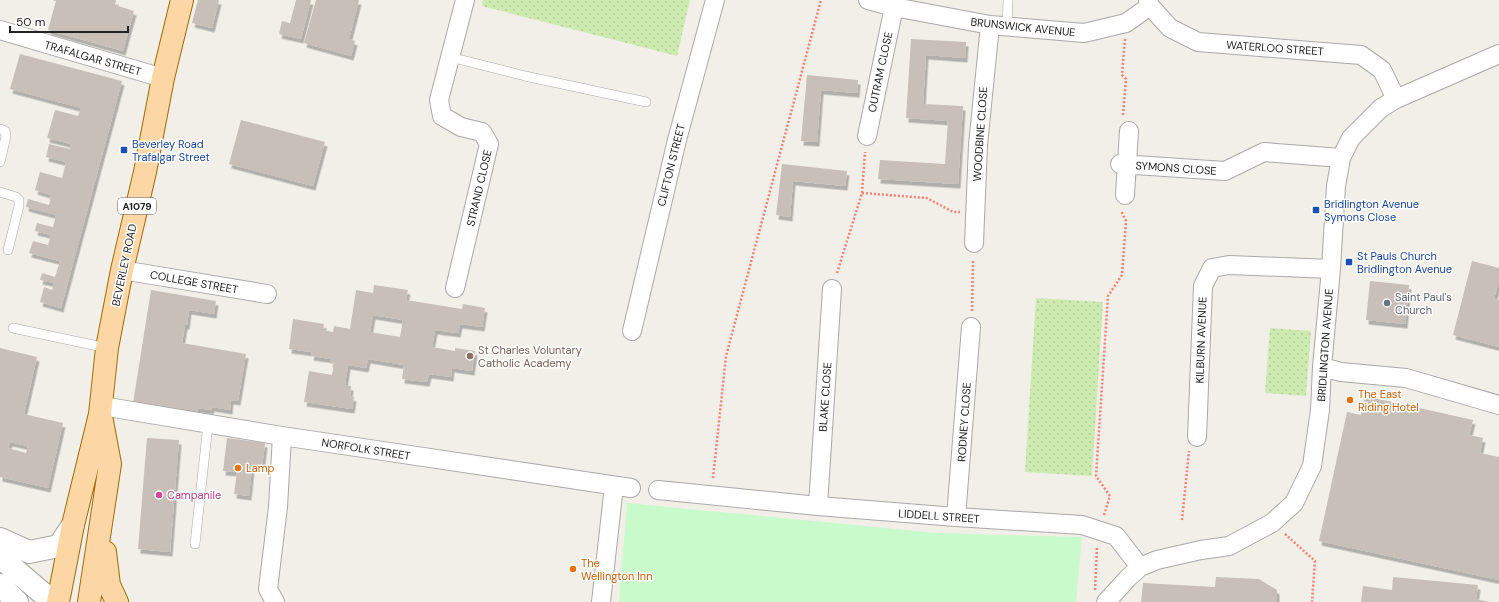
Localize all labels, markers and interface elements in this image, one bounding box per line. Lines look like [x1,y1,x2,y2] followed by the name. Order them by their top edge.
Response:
[10,8,128,34] scale bar
[16,14,45,30] text: 50 m
[970,15,1076,39] street label: BRUNSWICK AVENUE
[865,30,895,114] street label: OUTRAM CLOSE
[43,37,143,79] street label: TRAFALGAR STREET
[1226,38,1324,58] street label: WATERLOO STREET
[970,86,990,182] street label: WOODBINE CLOSE
[654,122,688,208] street label: CLIFTON STREET
[132,137,210,164] place label: Beverley Road Trafalgar Street
[119,145,129,155] marker: Beverley Road Trafalgar Street
[463,148,495,228] street label: STRAND CLOSE
[1135,158,1217,178] street label: SYMONS CLOSE
[1324,197,1419,224] place label: Bridlington Avenue Symons Close
[118,198,156,214] road number: A1079
[1311,205,1321,215] marker: Bridlington Avenue Symons Close
[108,222,140,307] street label: BEVERLEY ROAD
[1357,249,1452,276] place label: St Pauls Church Bridlington Avenue
[1344,257,1354,267] marker: St Pauls Church Bridlington Avenue
[149,267,239,297] street label: COLLEGE STREET
[1314,288,1336,402] street label: BRIDLINGTON AVENUE
[1395,290,1452,317] place label: Saint Paul's Church
[1192,297,1210,383] street label: KILBURN AVENUE
[1382,298,1392,308] marker: Saint Paul's Church
[478,343,582,370] place label: St Charles Voluntary Catholic Academy
[465,351,475,361] marker: St Charles Voluntary Catholic Academy
[816,362,834,432] street label: BLAKE CLOSE
[954,382,974,462] street label: RODNEY CLOSE
[1358,387,1419,414] place label: The East Riding Hotel
[1345,395,1355,405] marker: The East Riding Hotel
[321,435,411,463] street label: NORFOLK STREET
[246,461,275,475] place label: Lamp
[233,463,243,473] marker: Lamp
[167,488,221,502] place label: Campanile
[154,490,164,500] marker: Campanile
[898,506,980,526] street label: LIDDELL STREET
[581,556,652,583] place label: The Wellington Inn
[568,564,578,574] marker: The Wellington Inn

